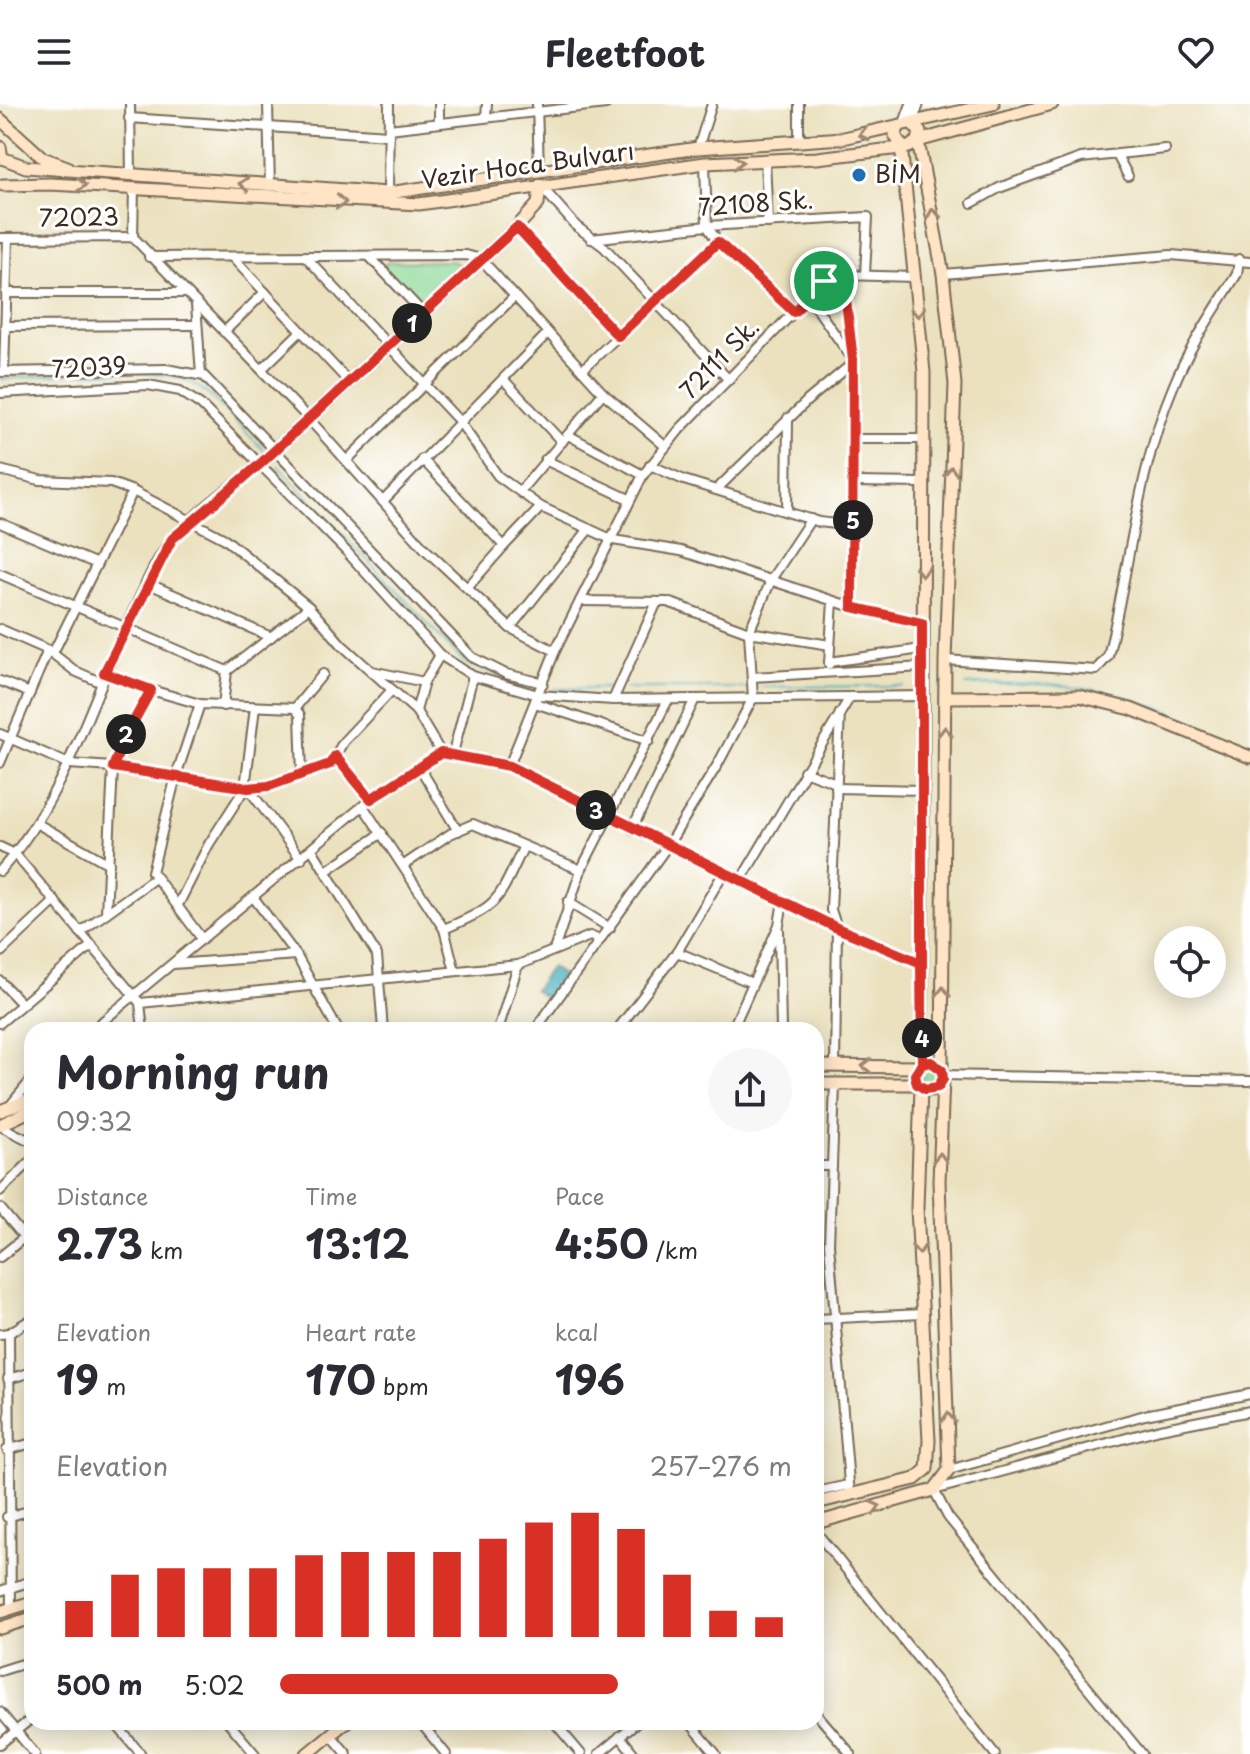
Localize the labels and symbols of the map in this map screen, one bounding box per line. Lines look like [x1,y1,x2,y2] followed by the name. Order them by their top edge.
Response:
[857,125,871,142] one-way arrow
[419,131,636,197] street label: Vezir Hoca Bulvarı
[732,153,744,170] one-way arrow
[875,155,921,191] place label: BİM
[850,166,868,184] marker: BİM
[237,176,250,193] one-way arrow
[75,177,88,194] one-way arrow
[697,180,815,224] street label: 72108 Sk.
[335,194,348,211] one-way arrow
[39,197,119,235] street label: 72023
[925,207,942,221] one-way arrow
[790,247,858,315] pin
[392,303,432,343] pin: 1
[910,306,927,319] one-way arrow
[670,309,767,407] street label: 72111 Sk.
[51,346,127,386] street label: 72039
[942,465,959,478] one-way arrow
[833,500,873,540] pin: 5
[913,565,931,578] one-way arrow
[106,714,146,754] pin: 2
[936,725,954,738] one-way arrow
[576,790,616,830] pin: 3
[934,985,952,998] one-way arrow
[902,1018,942,1058] pin: 4
[860,1057,873,1075] one-way arrow
[931,1151,948,1164] one-way arrow
[910,1243,927,1256] one-way arrow
[940,1411,957,1424] one-way arrow
[868,1500,882,1517] one-way arrow

